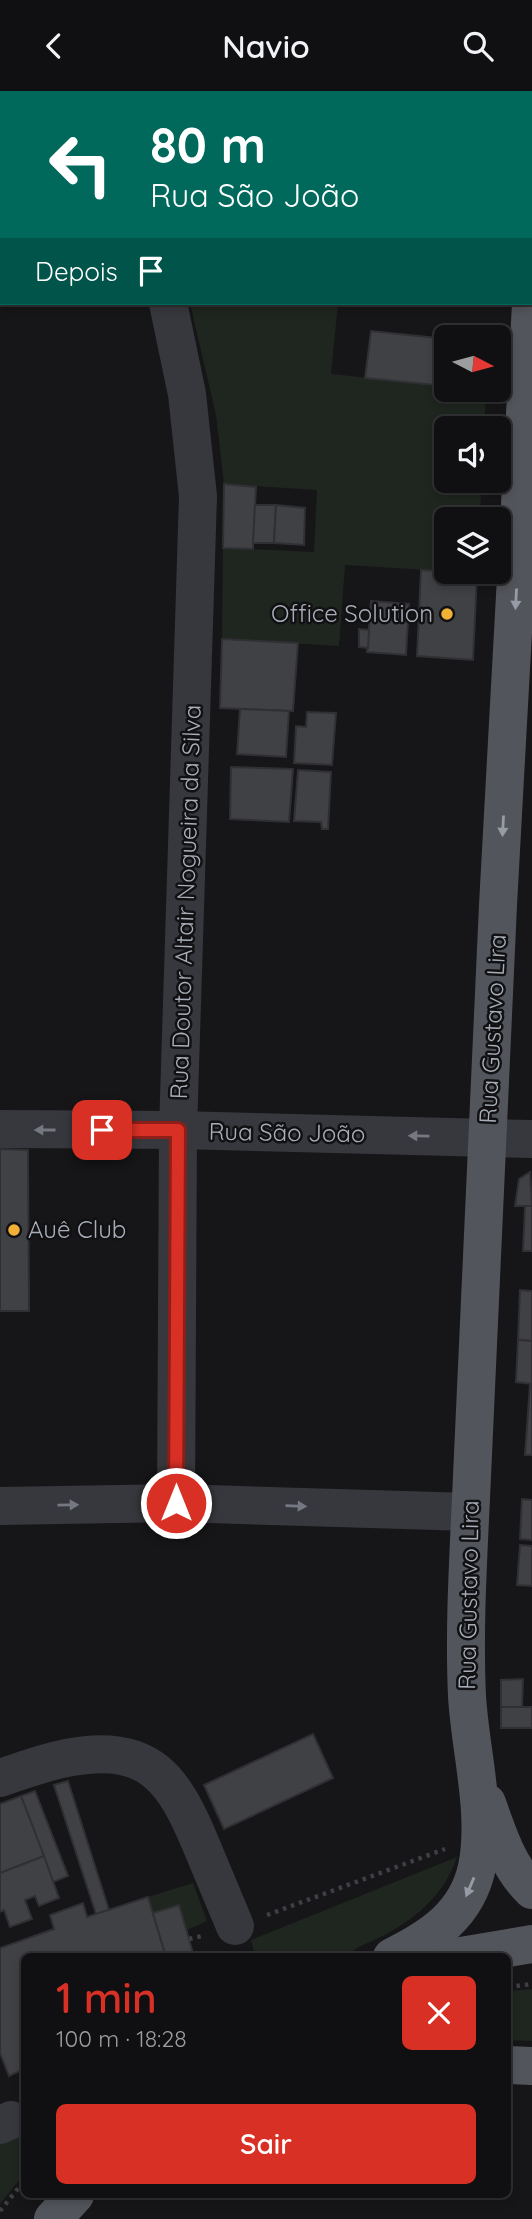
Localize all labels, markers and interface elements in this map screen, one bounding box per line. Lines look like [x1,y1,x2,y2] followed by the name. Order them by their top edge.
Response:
[222,26,310,66] text: Navio
[35,27,73,65] icon: back
[459,27,497,65] icon: search
[150,114,266,175] text: 80 m
[35,119,126,210] icon: left
[150,175,359,215] text: Rua São João
[132,252,170,290] icon: arrive
[35,255,118,288] text: Depois
[434,325,511,403] north arrow
[434,325,511,584] map controls
[434,416,511,493] button: sound
[434,507,511,584] button: layers
[510,588,521,610] one-way arrow
[271,598,433,628] place label: Office Solution
[439,606,455,622] marker: Office Solution
[163,704,207,1100] street label: Rua Doutor Altair Nogueira da Silva
[497,815,508,837] one-way arrow
[472,933,512,1124] street label: Rua Gustavo Lira
[72,1100,132,1160] pin
[83,1111,121,1149] icon: arrive
[208,1116,366,1148] street label: Rua São João
[34,1124,56,1136] one-way arrow
[408,1130,430,1142] one-way arrow
[28,1214,126,1244] place label: Auê Club
[6,1222,22,1238] marker: Auê Club
[139,1466,213,1540] position arrow
[57,1499,79,1511] one-way arrow
[451,1500,485,1690] street label: Rua Gustavo Lira
[285,1501,307,1512] one-way arrow
[464,1877,475,1898] one-way arrow
[56,1971,157,2024] text: 1 min
[402,1976,476,2050] button: close
[56,2024,187,2053] text: 100 m · 18:28
[56,2104,476,2184] button: Sair

